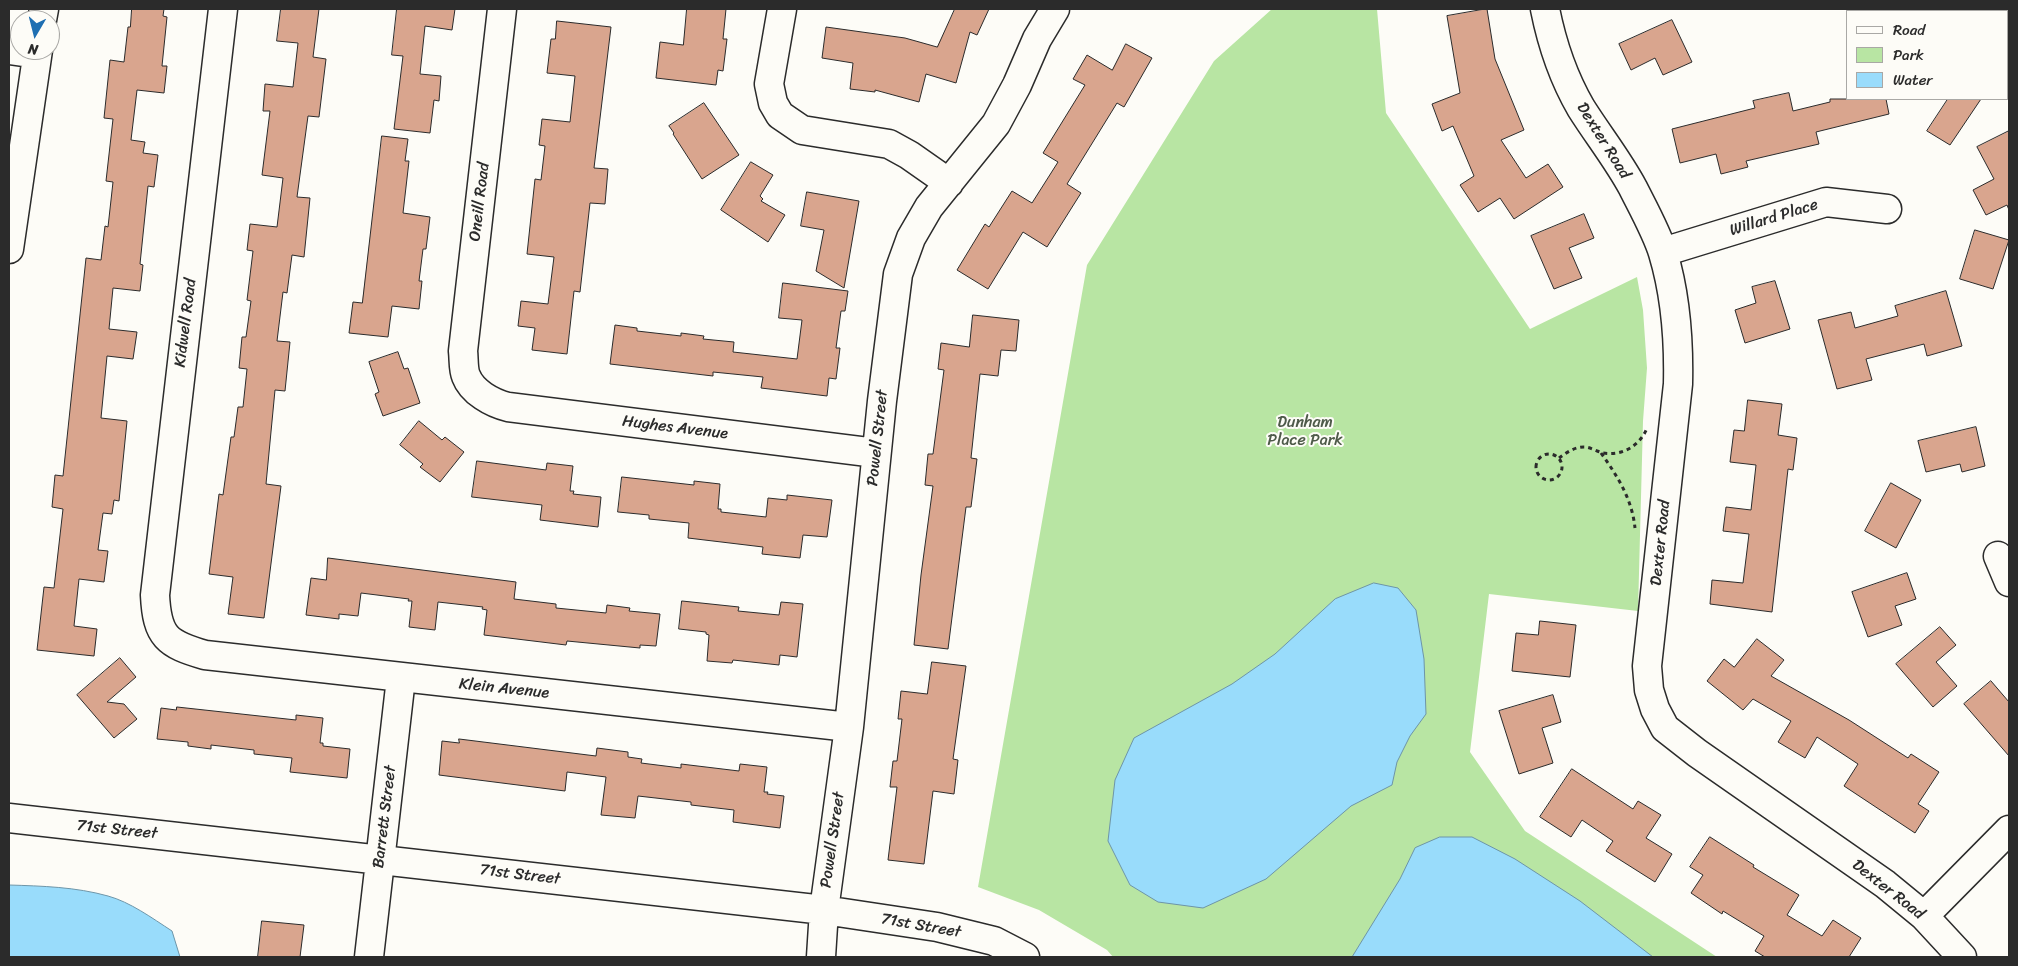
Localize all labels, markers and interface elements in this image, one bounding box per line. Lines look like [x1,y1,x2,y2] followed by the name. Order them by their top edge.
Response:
[10,10,60,60] north arrow
[1846,10,2008,100] legend
[1893,17,1925,43] text: Road
[26,36,40,62] text: N
[1893,42,1924,68] text: Park
[1893,67,1933,93] text: Water
[1572,99,1634,183] street label: Dexter Road
[466,162,494,242] street label: Oneill Road
[1727,195,1821,241] street label: Willard Place
[171,277,201,369] street label: Kidwell Road
[863,389,893,487] street label: Powell Street
[621,412,729,444] street label: Hughes Avenue
[1267,413,1343,451] park label: Dunham Place Park
[1647,499,1675,587] street label: Dexter Road
[458,675,550,703] street label: Klein Avenue
[369,765,401,869] street label: Barrett Street
[817,791,849,889] street label: Powell Street
[76,816,158,844] street label: 71st Street
[1848,856,1928,924] street label: Dexter Road
[479,861,561,889] street label: 71st Street
[879,910,963,942] street label: 71st Street

